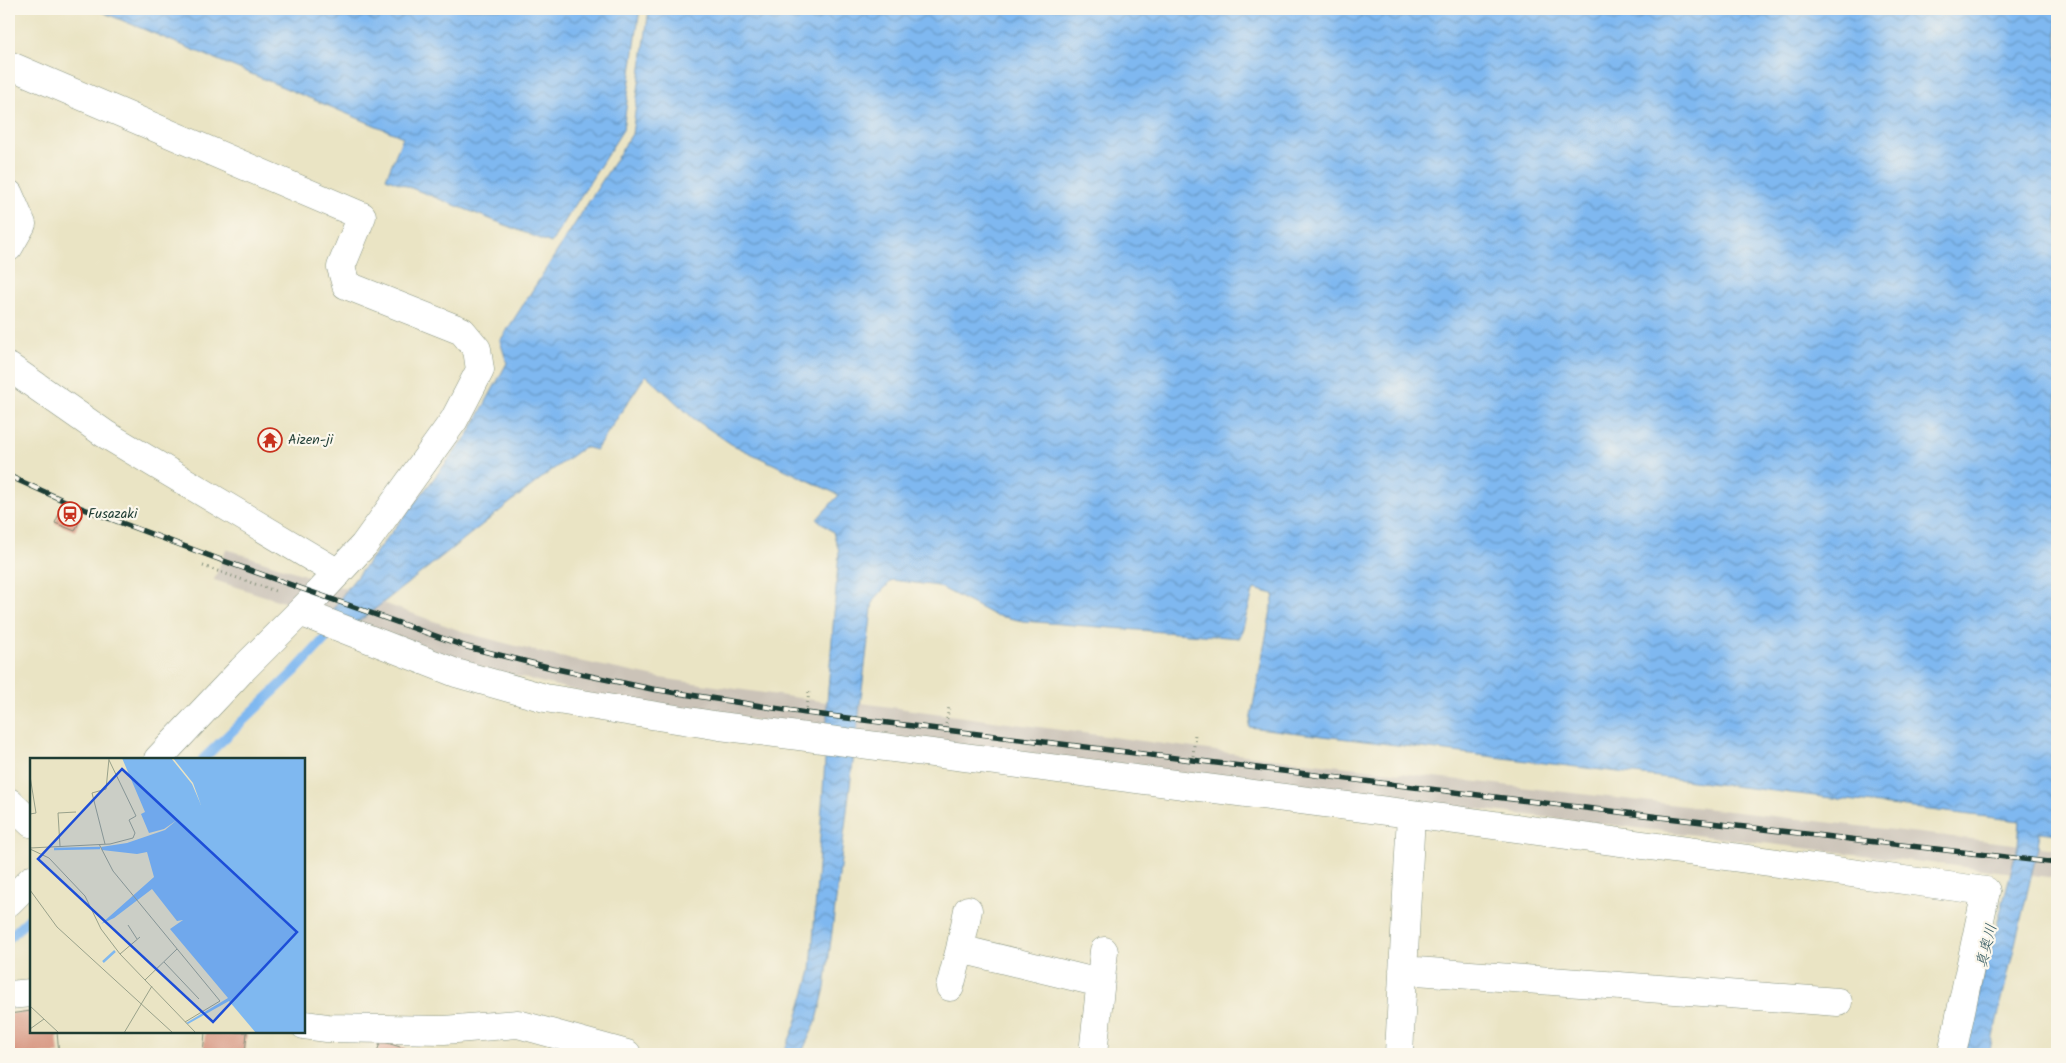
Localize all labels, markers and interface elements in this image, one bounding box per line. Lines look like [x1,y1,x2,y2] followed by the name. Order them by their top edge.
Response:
[257,427,283,453] temple icon: Aizen-ji
[288,429,334,451] place label: Aizen-ji
[57,501,83,527] station icon: Fusazaki
[88,503,138,525] place label: Fusazaki
[30,758,305,1033] inset map
[1970,921,2004,971] water label: 真奥川

